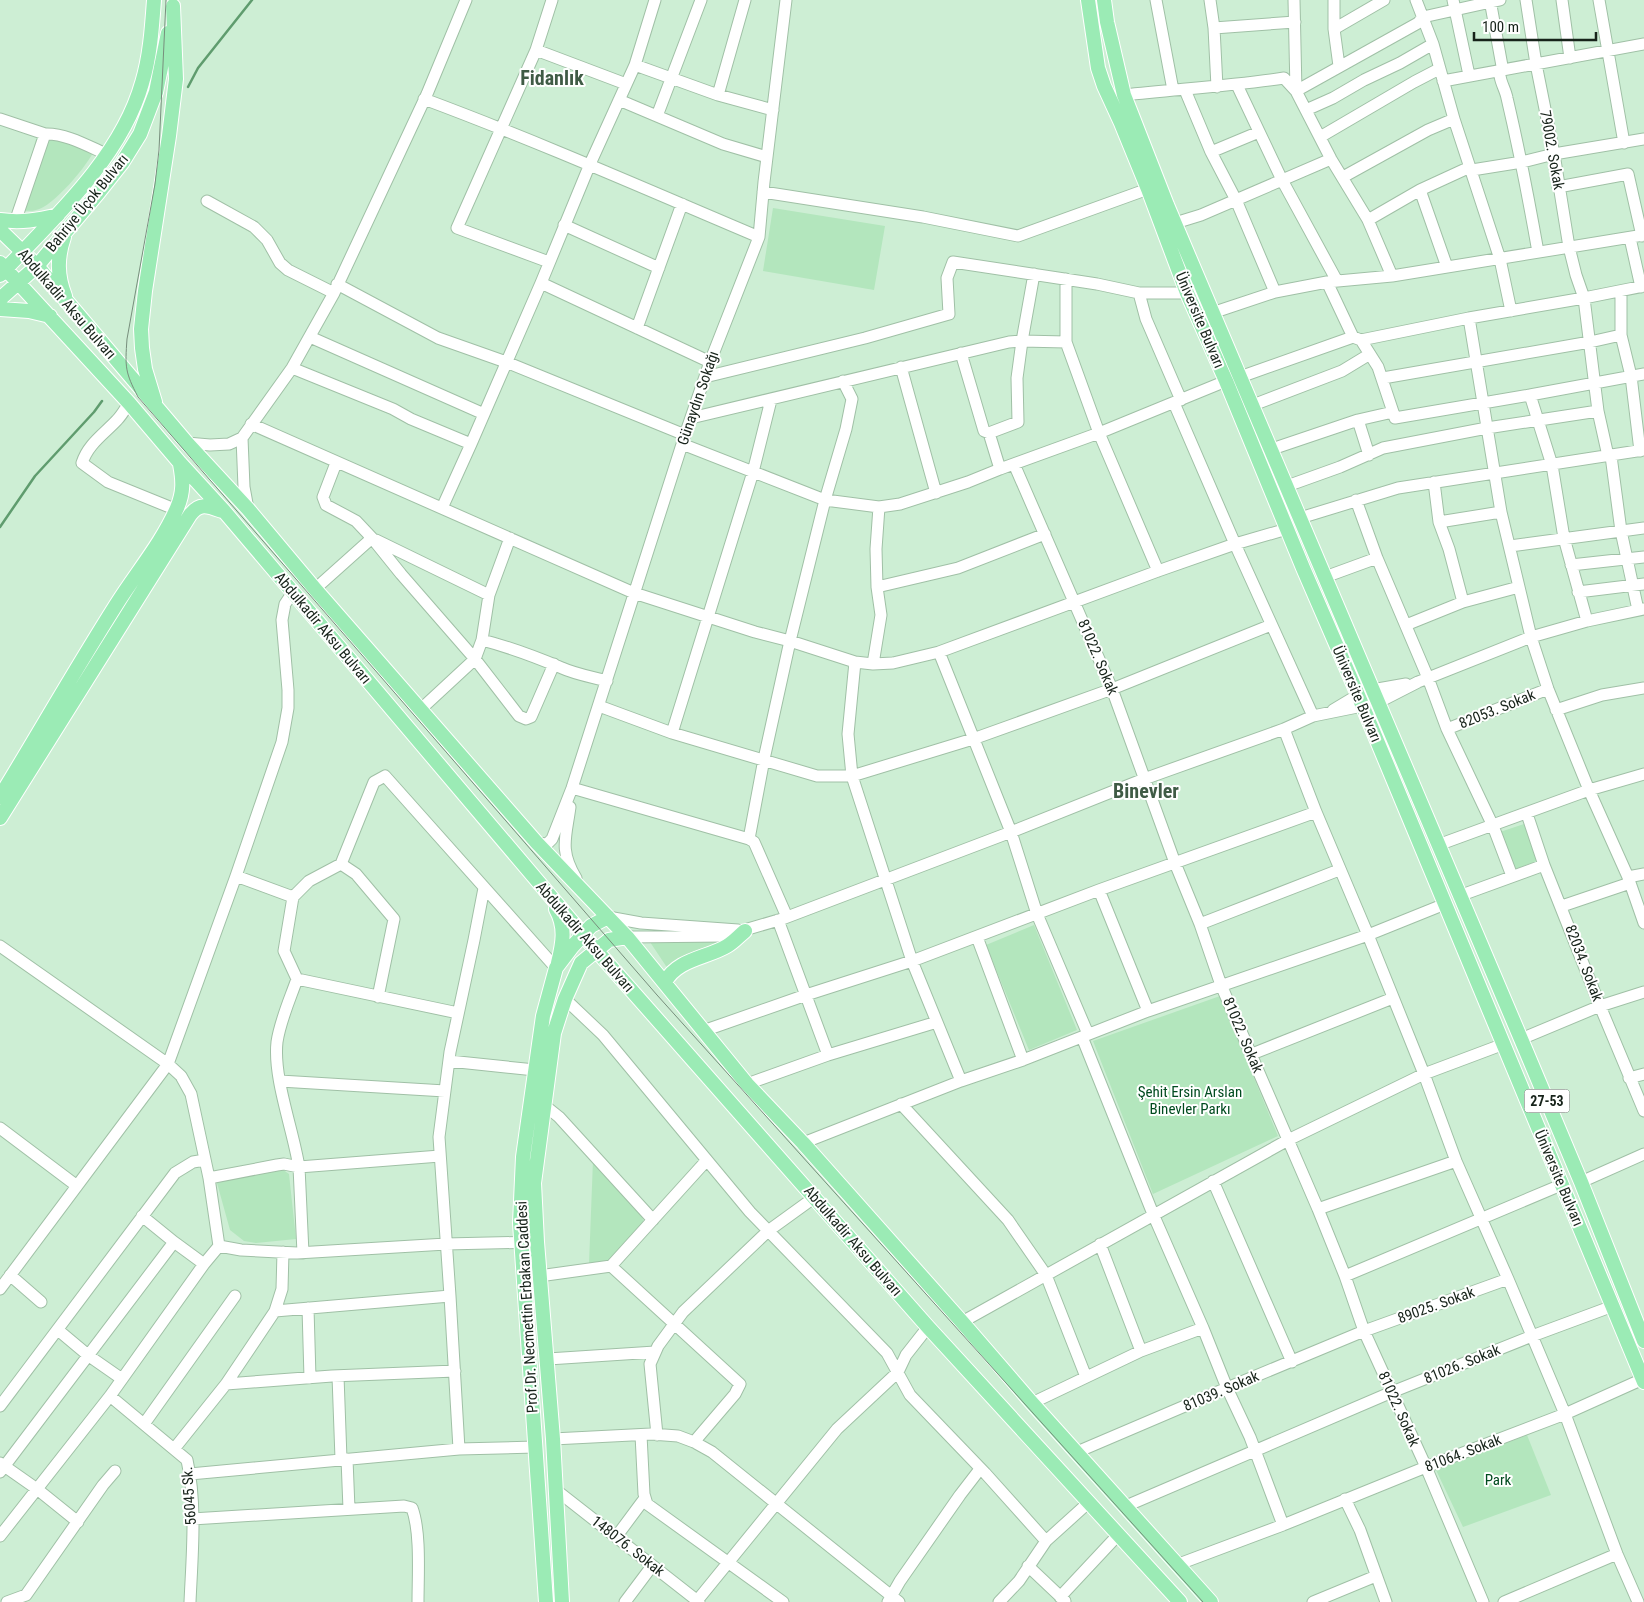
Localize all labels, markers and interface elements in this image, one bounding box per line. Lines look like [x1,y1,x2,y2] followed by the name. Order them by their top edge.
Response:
[1474,10,1596,42] scale bar
[1482,18,1519,36] text: 100 m
[520,66,584,90] district label: Fidanlık
[1536,109,1568,191] street label: 79002. Sokak
[42,150,132,256] street label: Bahriye Üçok Bulvarı
[14,245,120,363] street label: Abdulkadir Aksu Bulvarı
[1172,269,1228,371] street label: Üniversite Bulvarı
[673,349,723,447] street label: Günaydın Sokağı
[271,568,375,688] street label: Abdulkadir Aksu Bulvarı
[1074,616,1122,698] street label: 81022. Sokak
[1329,643,1385,745] street label: Üniversite Bulvarı
[1456,686,1538,732] street label: 82053. Sokak
[1113,779,1179,803] district label: Binevler
[532,878,638,996] street label: Abdulkadir Aksu Bulvarı
[1561,922,1607,1004] street label: 82034. Sokak
[1219,994,1267,1076] street label: 81022. Sokak
[1138,1083,1242,1118] park label: Şehit Ersin Arslan Binevler Parkı
[1524,1090,1570,1112] road number: 27-53
[1531,1127,1587,1229] street label: Üniversite Bulvarı
[800,1182,906,1300] street label: Abdulkadir Aksu Bulvarı
[512,1200,542,1414] street label: Prof.Dr. Necmettin Erbakan Caddesi
[1395,1283,1477,1327] street label: 89025. Sokak
[1421,1341,1503,1387] street label: 81026. Sokak
[1180,1367,1262,1415] street label: 81039. Sokak
[1374,1369,1424,1450] street label: 81022. Sokak
[1422,1430,1504,1476] street label: 81064. Sokak
[178,1466,200,1526] street label: 56045 Sk.
[1485,1471,1512,1489] park label: Park
[588,1512,668,1580] street label: 148076. Sokak

